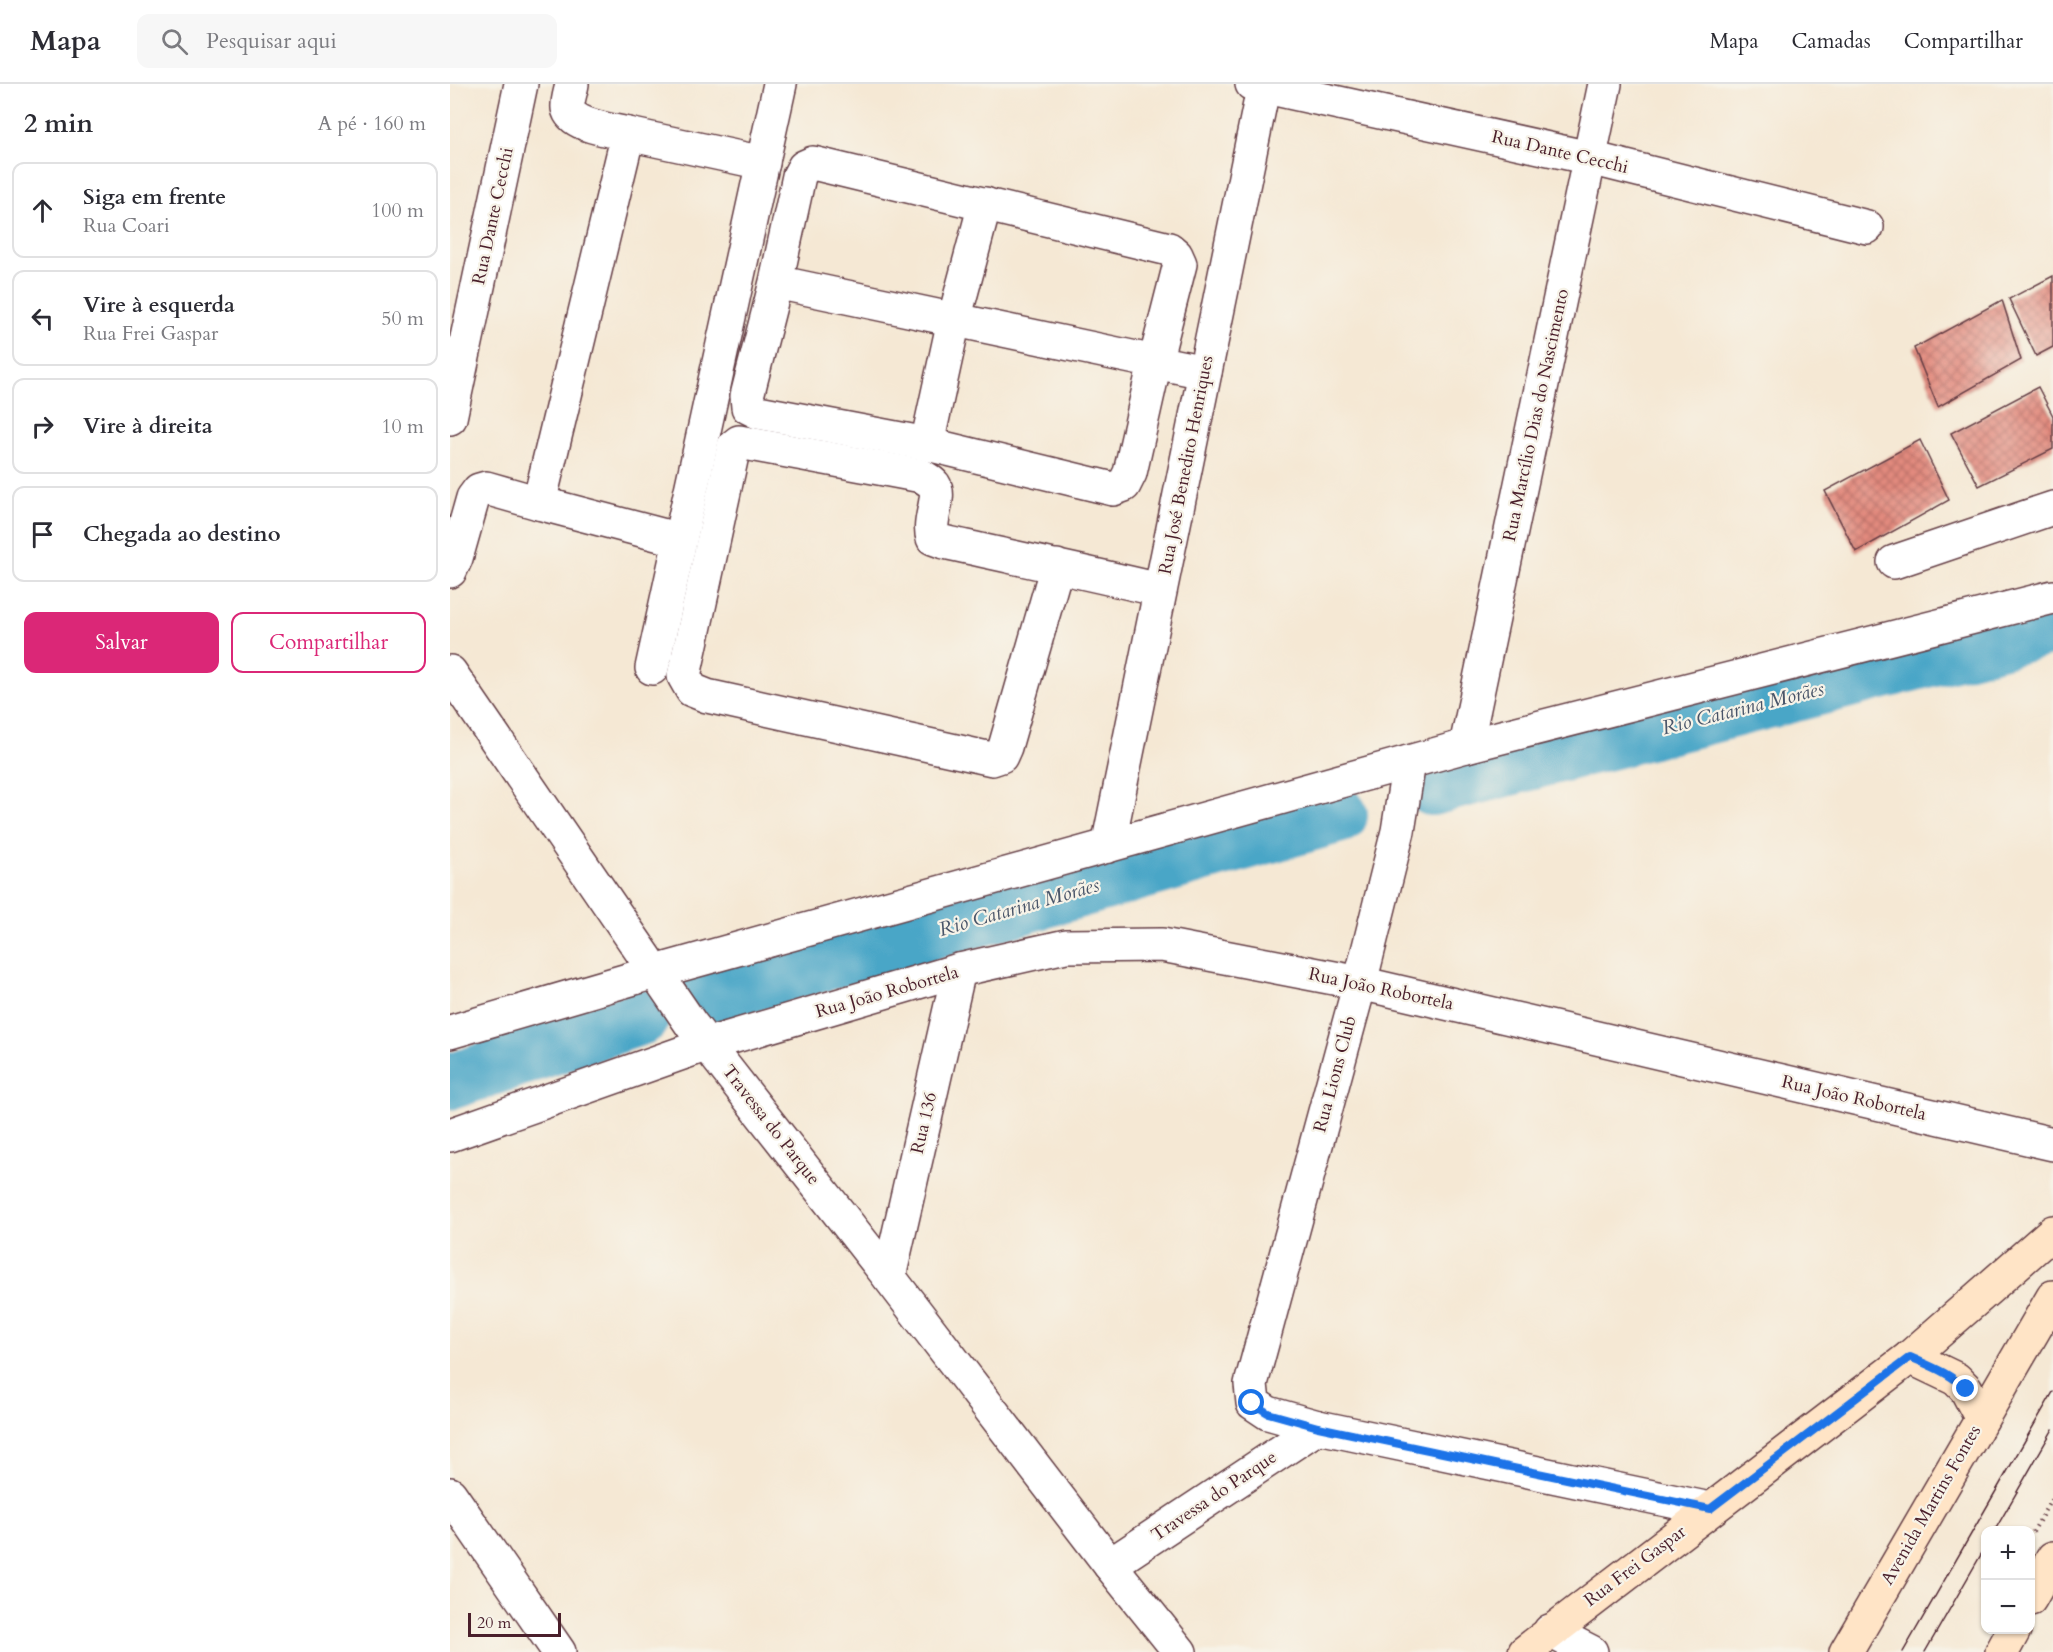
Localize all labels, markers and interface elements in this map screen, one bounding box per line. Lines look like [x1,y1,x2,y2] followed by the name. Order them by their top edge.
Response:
[137,14,557,68] search box
[30,22,101,60] text: Mapa
[158,25,191,58] icon: search
[206,26,337,56] text: Pesquisar aqui
[1709,27,1759,56] text: Mapa
[1792,27,1871,56] text: Camadas
[1904,27,2023,56] text: Compartilhar
[24,106,93,141] text: 2 min
[318,110,426,137] text: A pé · 160 m
[1489,124,1631,180] street label: Rua Dante Cecchi
[466,145,520,287] street label: Rua Dante Cecchi
[83,182,226,212] text: Siga em frente
[26,194,59,227] icon: ahead
[371,197,424,224] text: 100 m
[83,212,170,239] text: Rua Coari
[1497,286,1575,544] street label: Rua Marcílio Dias do Nascimento
[83,290,235,320] text: Vire à esquerda
[26,302,59,335] icon: left
[381,305,424,332] text: 50 m
[83,320,218,347] text: Rua Frei Gaspar
[1153,354,1219,576] street label: Rua José Benedito Henriques
[26,410,59,443] icon: right
[83,411,213,441] text: Vire à direita
[381,413,424,440] text: 10 m
[26,518,59,551] icon: arrive
[83,519,281,549] text: Chegada ao destino
[24,612,219,673] button: Salvar
[231,612,426,673] button: Compartilhar
[1659,675,1827,741] water label: Rio Catarina Morães
[935,871,1103,943] water label: Rio Catarina Morães
[813,960,962,1024] street label: Rua João Robortela
[1306,961,1456,1017] street label: Rua João Robortela
[1307,1013,1363,1135] street label: Rua Lions Club
[716,1060,826,1190] street label: Travessa do Parque
[1779,1069,1929,1127] street label: Rua João Robortela
[905,1090,943,1156] street label: Rua 136
[1952,1375,1978,1401] route end
[1238,1389,1264,1415] route start
[1875,1420,1987,1590] street label: Avenida Martins Fontes
[1146,1445,1282,1547] street label: Travessa do Parque
[1579,1519,1692,1613] street label: Rua Frei Gaspar
[1981,1526,2035,1634] map controls
[1981,1526,2035,1580] button: +
[1981,1580,2035,1634] button: −
[468,1610,561,1638] scale bar
[477,1612,511,1634] text: 20 m

